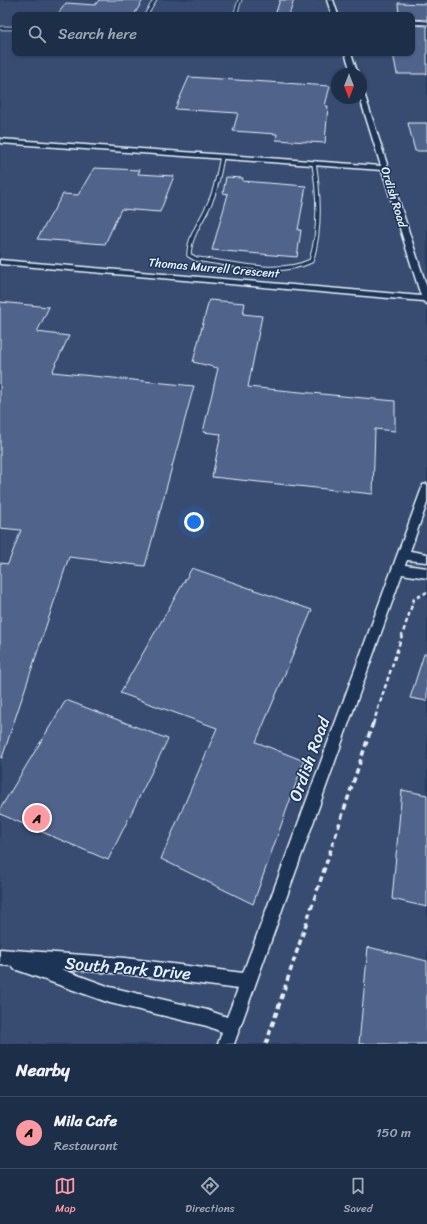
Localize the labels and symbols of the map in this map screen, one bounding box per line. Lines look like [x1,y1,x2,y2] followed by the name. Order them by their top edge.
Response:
[331,68,367,104] north arrow
[374,164,414,231] street label: Ordish Road
[148,251,281,285] street label: Thomas Murrell Crescent
[184,512,204,532] your location
[280,711,339,806] street label: Ordish Road
[24,803,50,833] pin: A
[64,948,193,988] street label: South Park Drive

